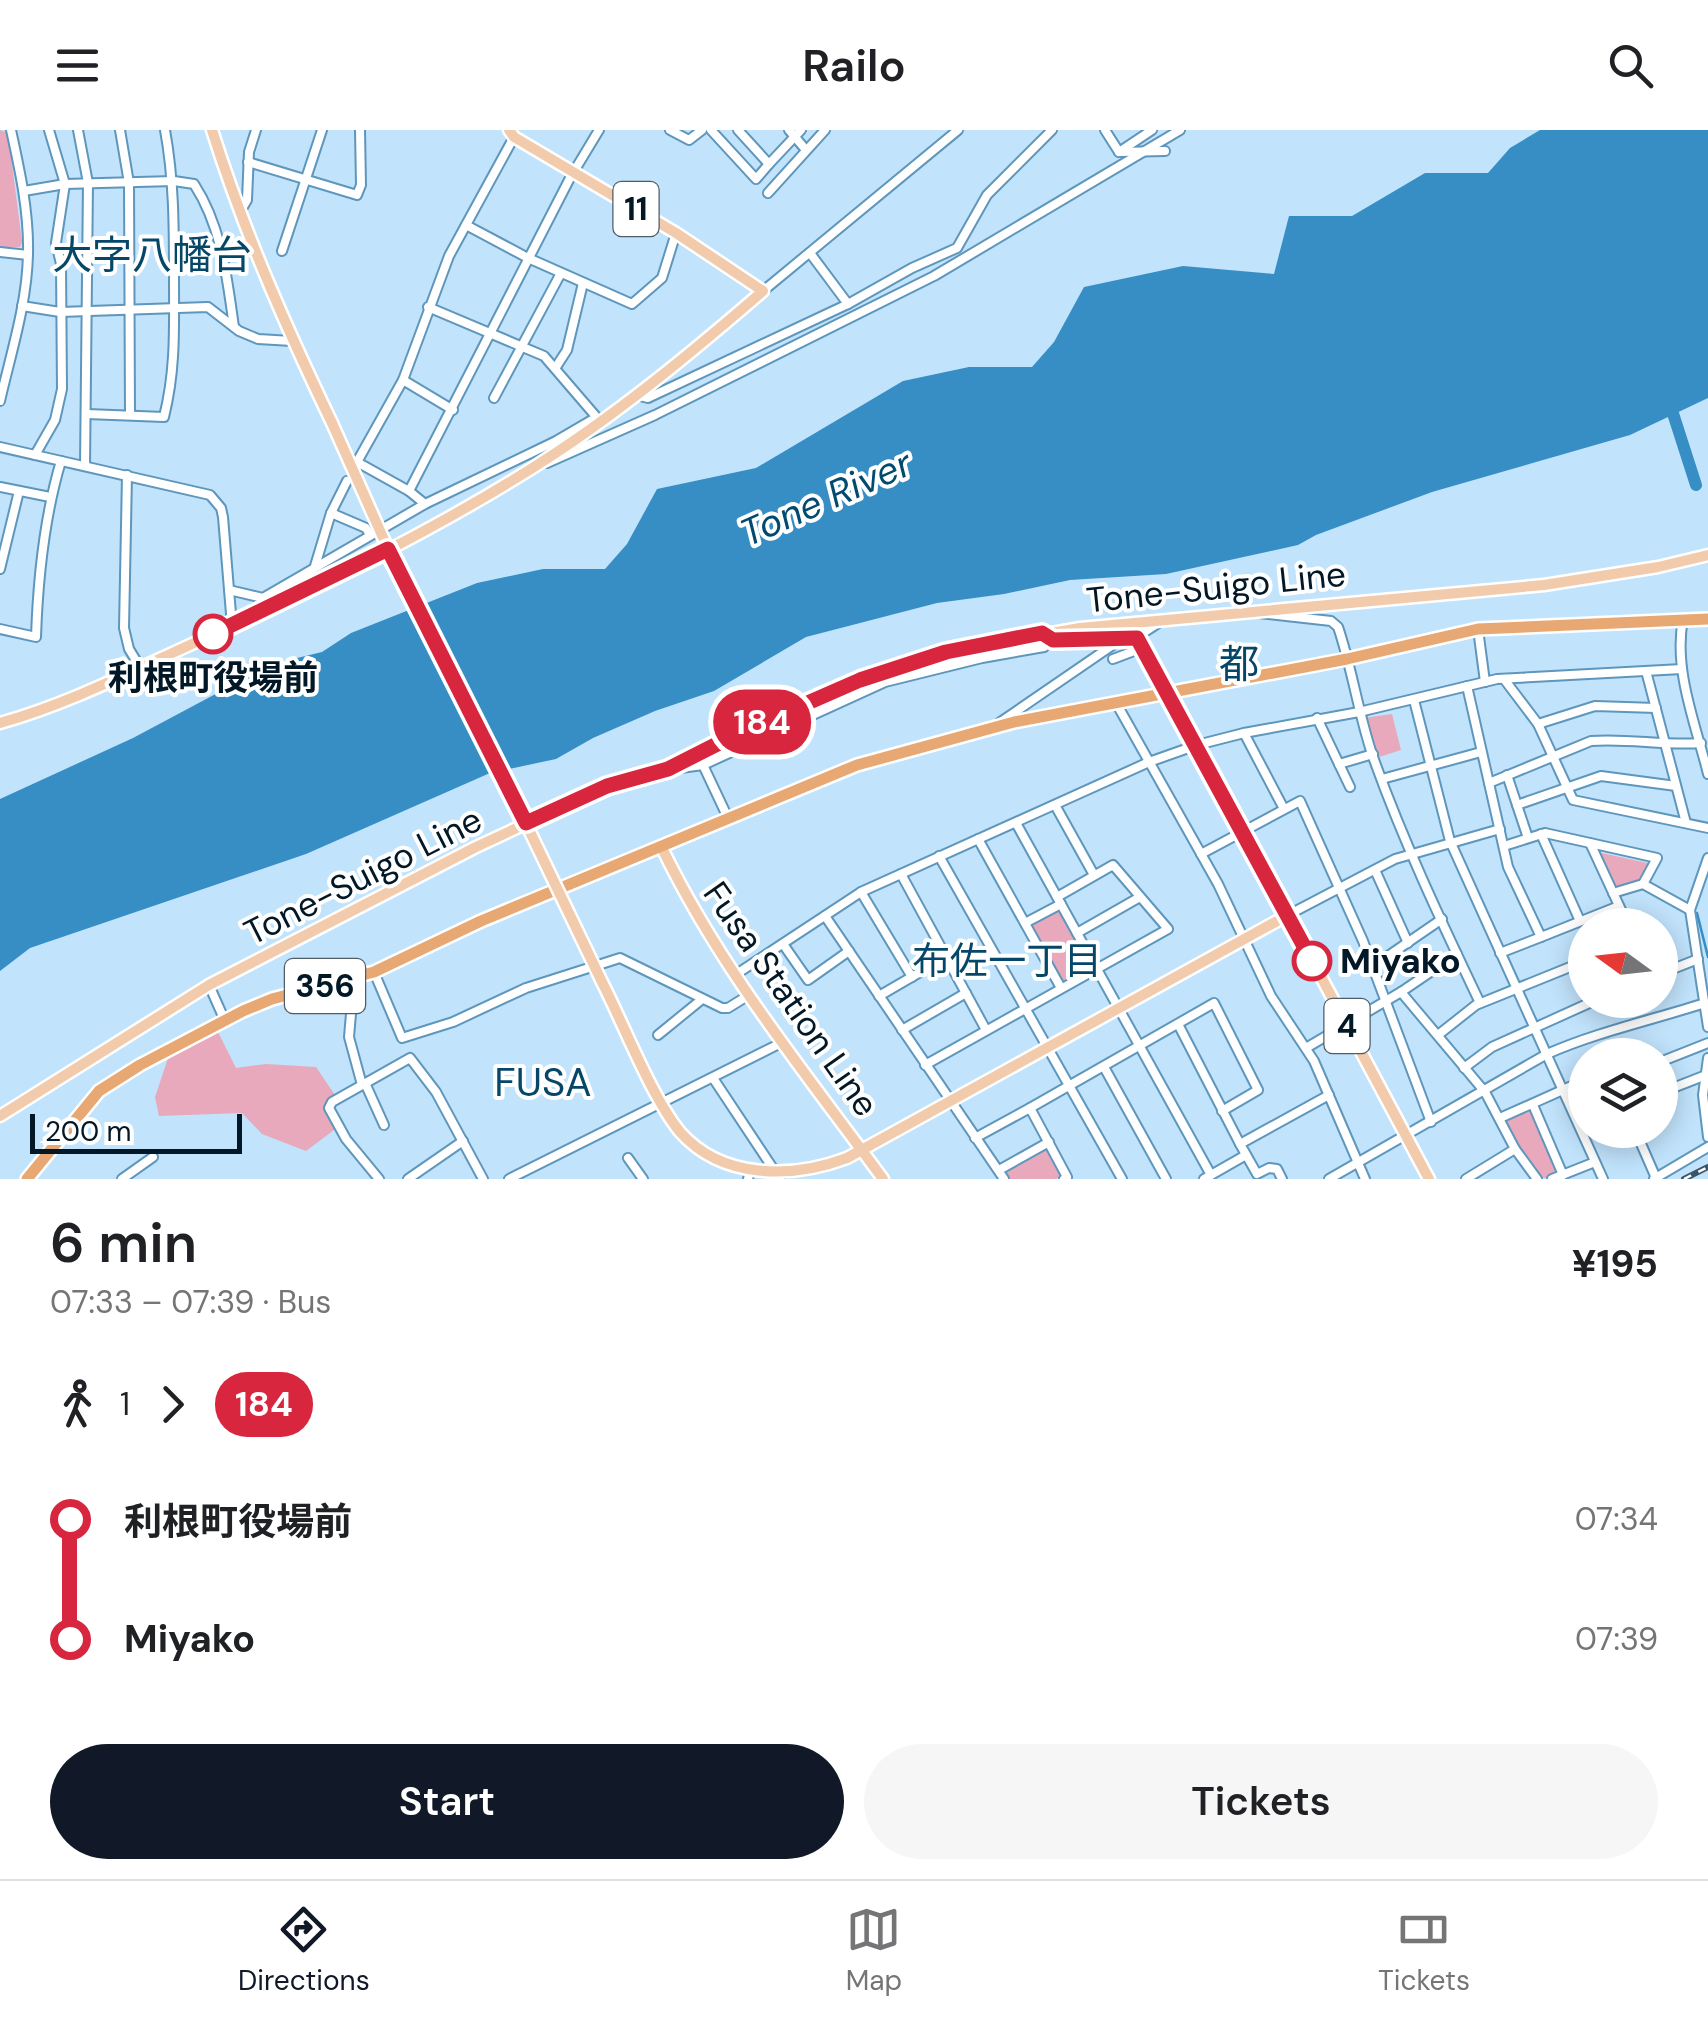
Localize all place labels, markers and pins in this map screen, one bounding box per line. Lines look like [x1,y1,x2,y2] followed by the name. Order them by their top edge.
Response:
[194,615,232,653] marker: 利根町役場前
[108,655,318,701] place label: 利根町役場前
[1340,938,1461,984] place label: Miyako
[1293,942,1331,980] marker: Miyako

